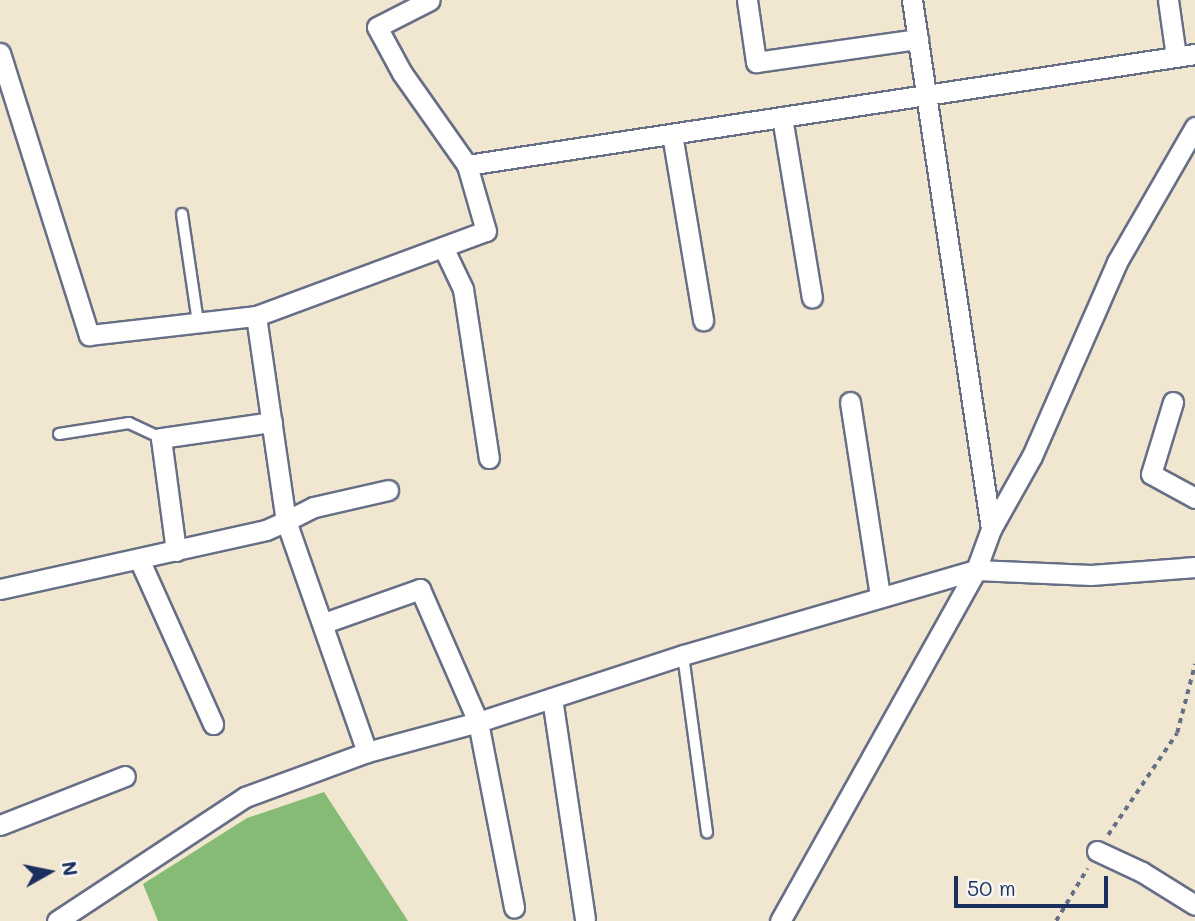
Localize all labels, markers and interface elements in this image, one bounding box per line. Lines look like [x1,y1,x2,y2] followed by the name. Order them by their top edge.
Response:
[14,837,84,907] north arrow
[57,860,84,878] text: N
[957,862,1111,906] scale bar
[967,874,1016,901] text: 50 m

